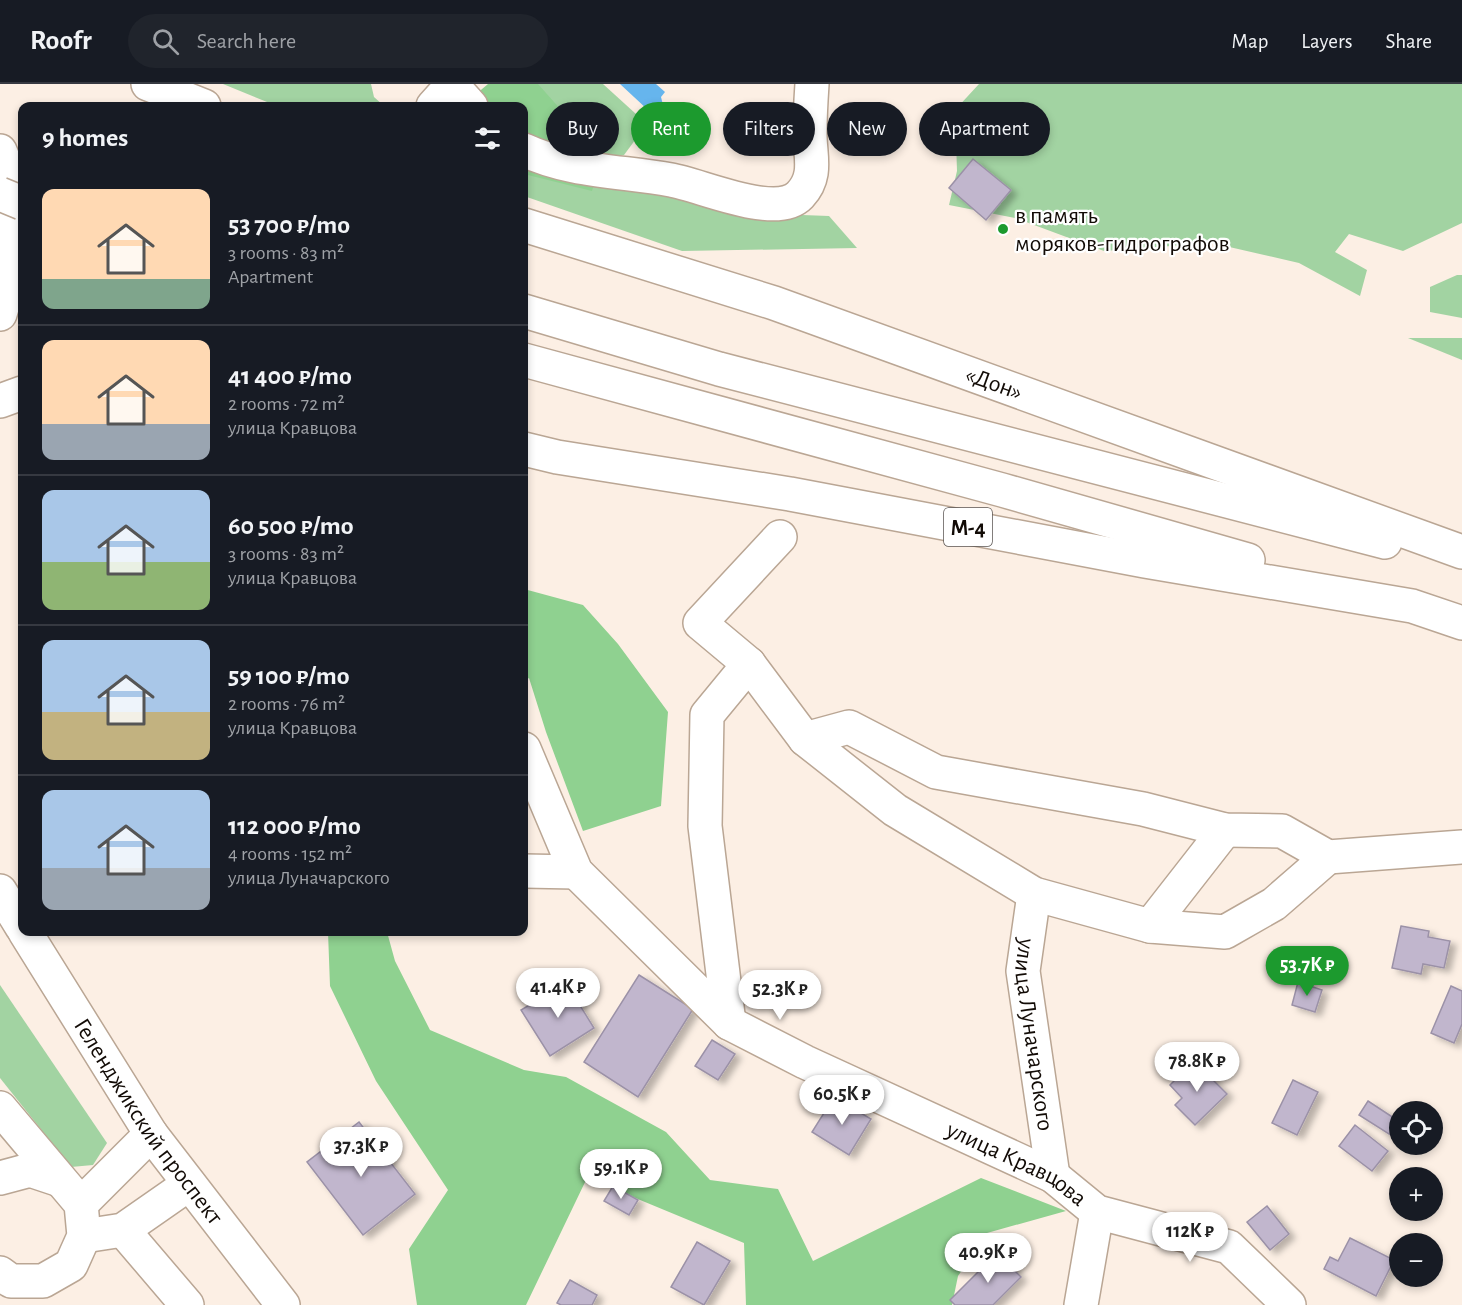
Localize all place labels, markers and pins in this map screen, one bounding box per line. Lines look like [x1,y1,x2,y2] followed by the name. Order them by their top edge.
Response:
[1015,204,1230,256] place label: в память моряков-гидрографов
[996,222,1010,236] marker: в память моряков-гидрографов
[1252,946,1362,997] pin: 53.7K ₽
[503,968,613,1019] pin: 41.4K ₽
[725,970,835,1021] pin: 52.3K ₽
[1142,1042,1252,1093] pin: 78.8K ₽
[787,1075,897,1126] pin: 60.5K ₽
[306,1127,416,1178] pin: 37.3K ₽
[566,1149,676,1200] pin: 59.1K ₽
[1141,1212,1239,1263] pin: 112K ₽
[933,1233,1043,1284] pin: 40.9K ₽

